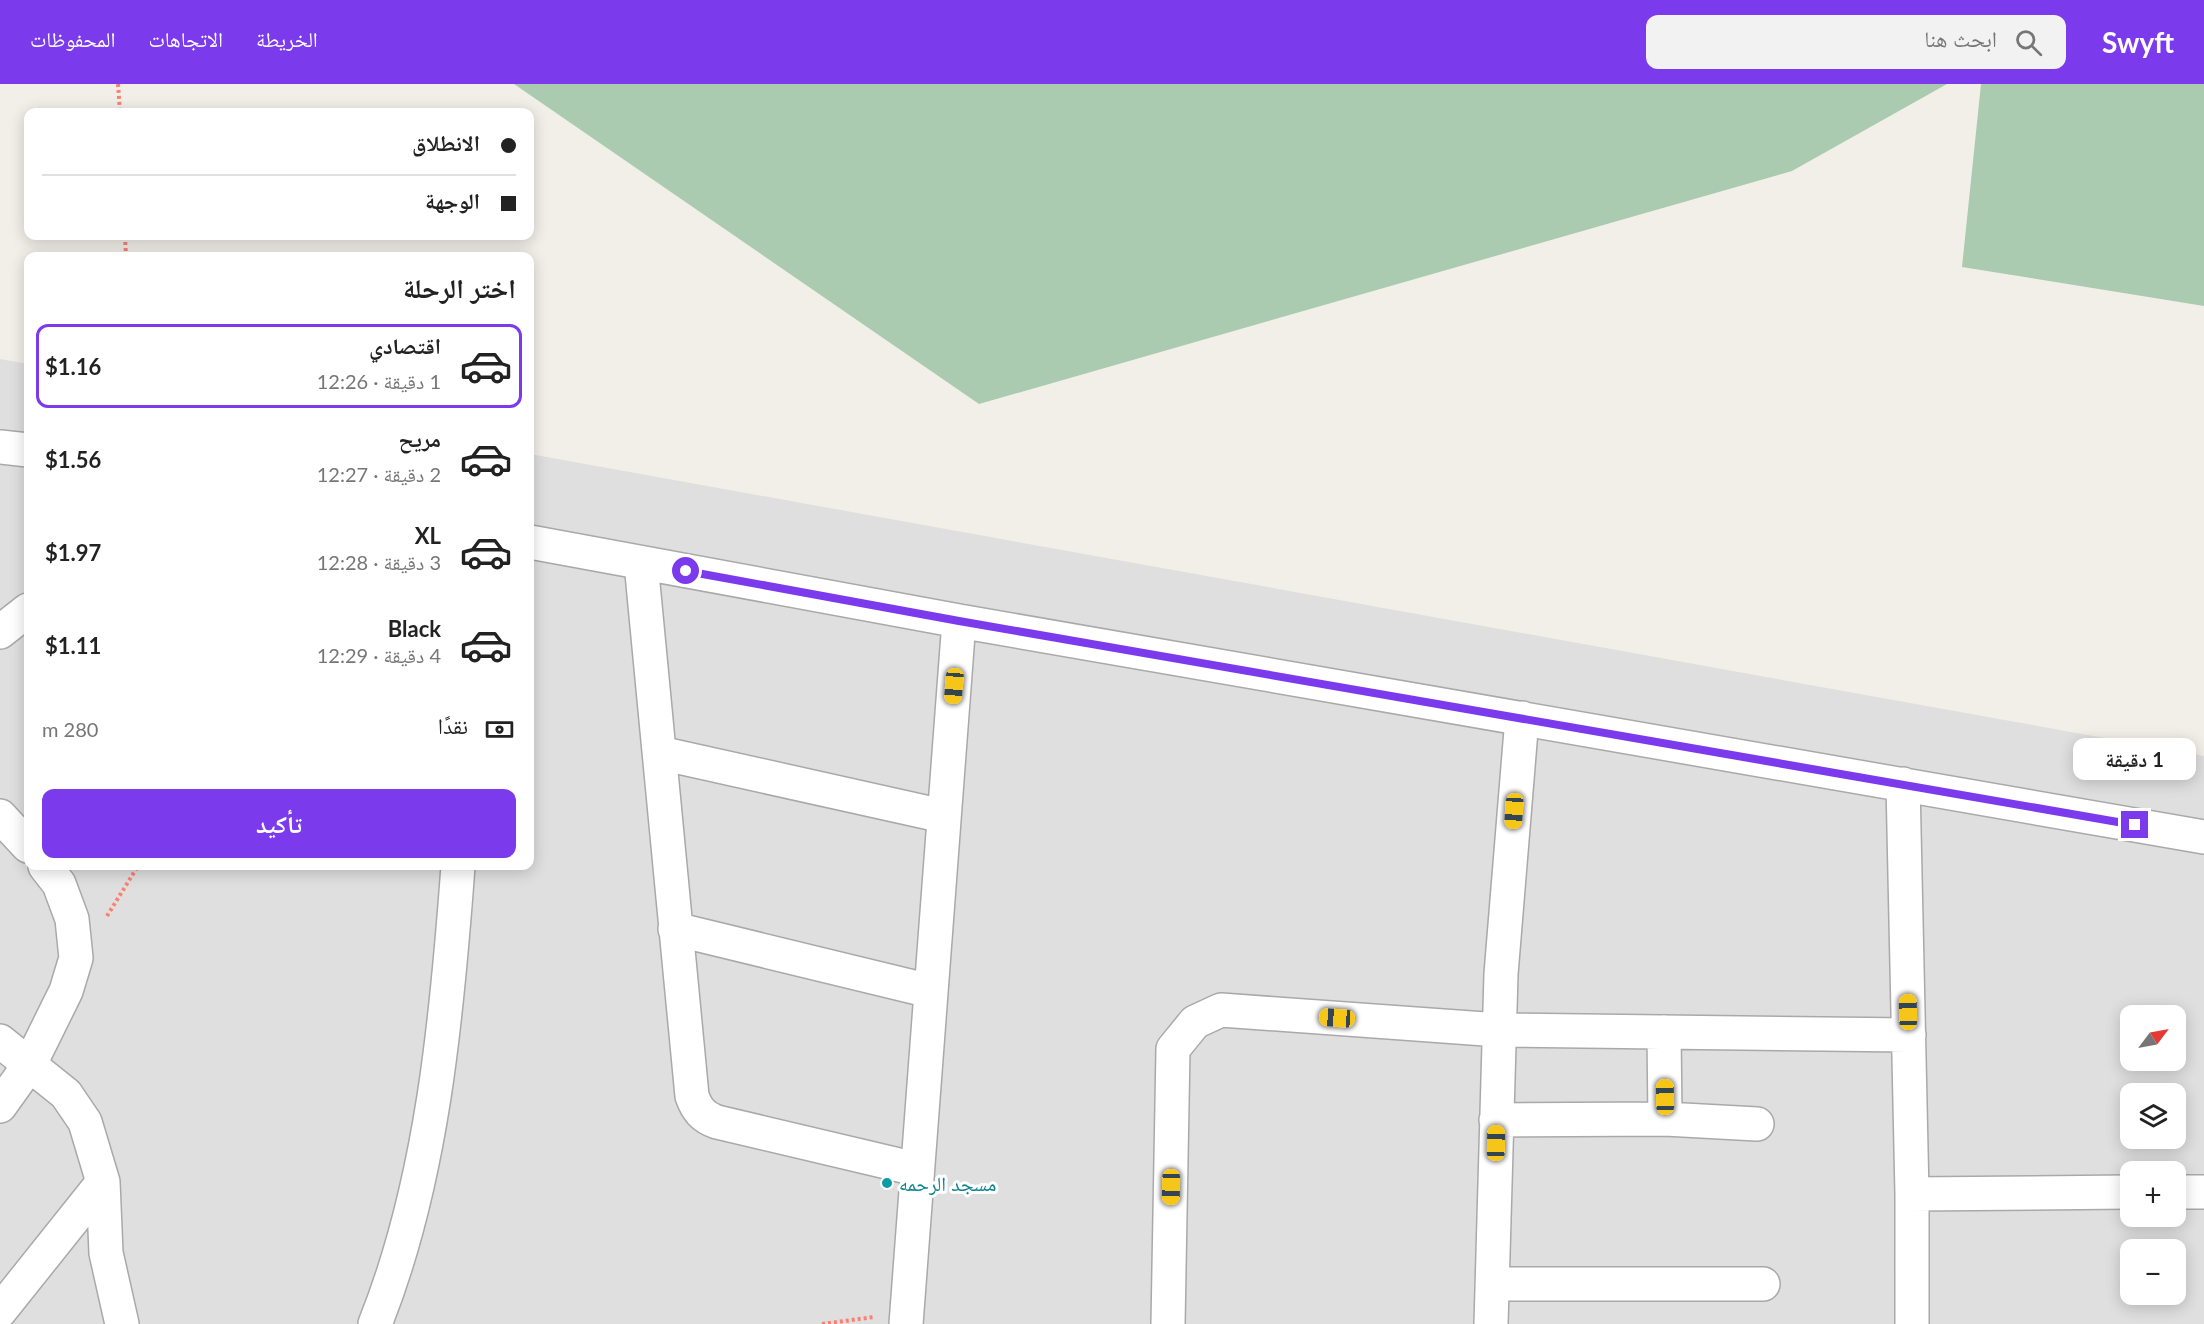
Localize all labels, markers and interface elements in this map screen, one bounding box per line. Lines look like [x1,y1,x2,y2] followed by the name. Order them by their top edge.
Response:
[1646,15,2066,69] search box
[1924,25,1997,52] text: ابحث هنا
[2102,25,2174,59] text: Swyft
[30,26,115,51] text: المحفوظات
[148,26,223,51] text: الاتجاهات
[256,26,318,51] text: الخريطة
[2012,26,2045,59] icon: search
[412,129,480,156] text: الانطلاق
[425,187,480,214] text: الوجهة
[403,271,516,304] text: اختر الرحلة
[369,332,441,359] text: اقتصادي
[459,339,513,393] icon: car
[45,353,101,380] text: $1.16
[317,369,441,393] text: 1 دقيقة · 12:26
[398,425,441,452] text: مريح
[459,432,513,486] icon: car
[45,446,101,473] text: $1.56
[317,462,441,486] text: 2 دقيقة · 12:27
[415,522,441,549] text: XL
[459,525,513,579] icon: car
[45,539,101,566] text: $1.97
[317,550,441,574] text: 3 دقيقة · 12:28
[672,557,699,584] route start
[388,615,441,642] text: Black
[459,618,513,672] icon: car
[45,632,101,659] text: $1.11
[317,643,441,667] text: 4 دقيقة · 12:29
[943,667,965,705] car
[438,712,468,739] text: نقدًا
[483,713,516,746] icon: cash
[42,717,98,741] text: 280 m
[2074,738,2196,780] callout: 1 دقيقة
[2105,747,2164,771] text: 1 دقيقة
[42,789,516,858] button: تأكيد
[1504,792,1524,830] car
[2121,811,2148,838] route end
[1899,994,1917,1030] car
[2120,1005,2186,1071] north arrow
[2120,1005,2186,1305] map controls
[1318,1008,1356,1028] car
[1656,1079,1674,1115] car
[2120,1083,2186,1149] button: layers
[1487,1125,1505,1161] car
[2120,1161,2186,1227] button: +
[1162,1169,1180,1205] car
[899,1171,996,1195] place label: مسجد الرحمه
[880,1176,894,1190] marker: مسجد الرحمه
[2120,1239,2186,1305] button: −

